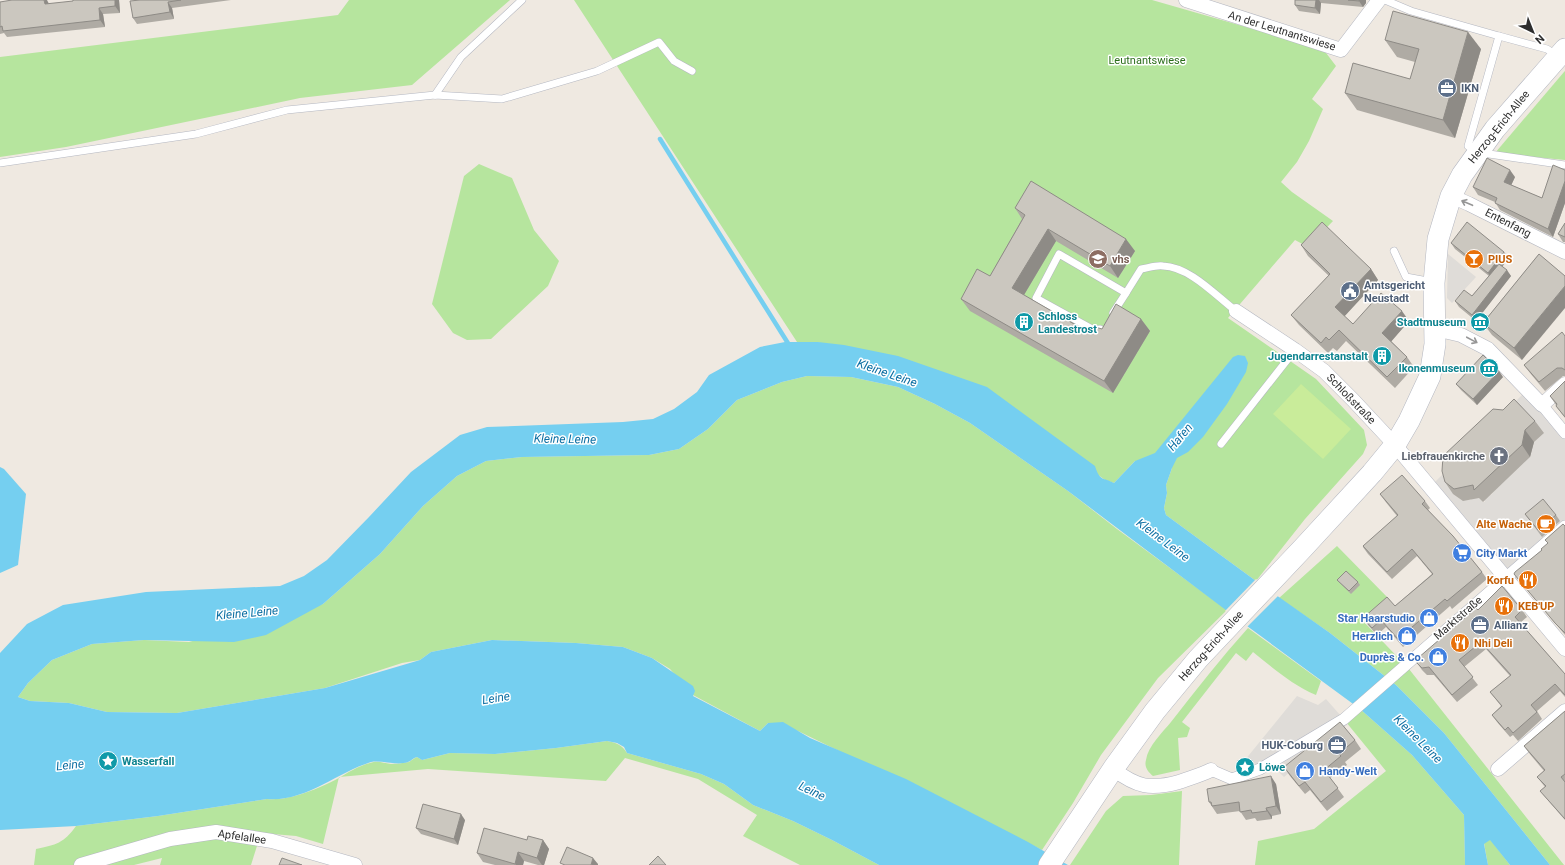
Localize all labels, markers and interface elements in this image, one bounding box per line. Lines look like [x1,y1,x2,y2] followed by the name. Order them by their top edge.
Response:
[1227,8,1337,54] street label: An der Leutnantswiese
[1513,12,1553,52] north arrow
[1532,32,1547,47] text: N
[1108,54,1186,67] park label: Leutnantswiese
[1436,77,1458,99] office icon: IKN
[1461,82,1479,95] place label: IKN
[1466,88,1532,166] street label: Herzog-Erich-Allee
[1462,199,1474,206] one-way arrow
[1483,206,1533,240] street label: Entenfang
[1087,248,1109,270] school or university icon: vhs
[1463,248,1485,270] bar icon: PIUS
[1112,253,1130,266] place label: vhs
[1488,253,1513,266] place label: PIUS
[1364,279,1425,305] place label: Amtsgericht Neustadt
[1339,280,1361,302] public building icon: Amtsgericht Neustadt
[1038,310,1097,336] place label: Schloss Landestrost
[1013,311,1035,333] building icon: Schloss Landestrost
[1469,311,1491,333] museum icon: Stadtmuseum
[1397,316,1466,329] place label: Stadtmuseum
[1465,337,1477,345] one-way arrow
[1371,345,1393,367] building icon: Jugendarrestanstalt
[1268,350,1368,363] place label: Jugendarrestanstalt
[855,356,919,390] water label: Kleine Leine
[1478,357,1500,379] museum icon: Ikonenmuseum
[1398,362,1475,375] place label: Ikonenmuseum
[1324,371,1378,427] street label: Schloßstraße
[1165,421,1195,453] water label: Hafen
[534,431,596,447] water label: Kleine Leine
[1488,445,1510,467] church icon: Liebfrauenkirche
[1402,450,1485,463] place label: Liebfrauenkirche
[1535,513,1557,535] cafe icon: Alte Wache
[1134,516,1192,564] water label: Kleine Leine
[1476,518,1532,531] place label: Alte Wache
[1451,542,1473,564] supermarket icon: City Markt
[1476,547,1528,560] place label: City Markt
[1517,569,1539,591] restaurant icon: Korfu
[1487,574,1514,587] place label: Korfu
[1431,593,1485,642] street label: Marktstraße
[1493,595,1515,617] restaurant icon: KEB'UP
[1518,600,1554,613] place label: KEB'UP
[215,603,279,623] water label: Kleine Leine
[1418,607,1440,629] shop icon: Star Haarstudio
[1176,608,1246,684] street label: Herzog-Erich-Allee
[1337,612,1415,625] place label: Star Haarstudio
[1469,614,1491,636] office icon: Allianz
[1494,619,1528,632] place label: Allianz
[1396,625,1418,647] shop icon: Herzlich
[1352,630,1393,643] place label: Herzlich
[1449,632,1471,654] restaurant icon: Nhi Deli
[1474,637,1513,650] place label: Nhi Deli
[1427,646,1449,668] shop icon: Duprès & Co.
[1360,651,1424,664] place label: Duprès & Co.
[481,689,511,707] water label: Leine
[1391,712,1445,766] water label: Kleine Leine
[1326,734,1348,756] office icon: HUK-Coburg
[1261,739,1323,752] place label: HUK-Coburg
[97,750,119,772] place icon: Wasserfall
[122,755,174,768] place label: Wasserfall
[1234,756,1256,778] place icon: Löwe
[55,757,85,773] water label: Leine
[1294,760,1316,782] shop icon: Handy-Welt
[1259,761,1285,774] place label: Löwe
[1319,765,1377,778] place label: Handy-Welt
[796,779,828,803] water label: Leine
[217,827,267,847] street label: Apfelallee

